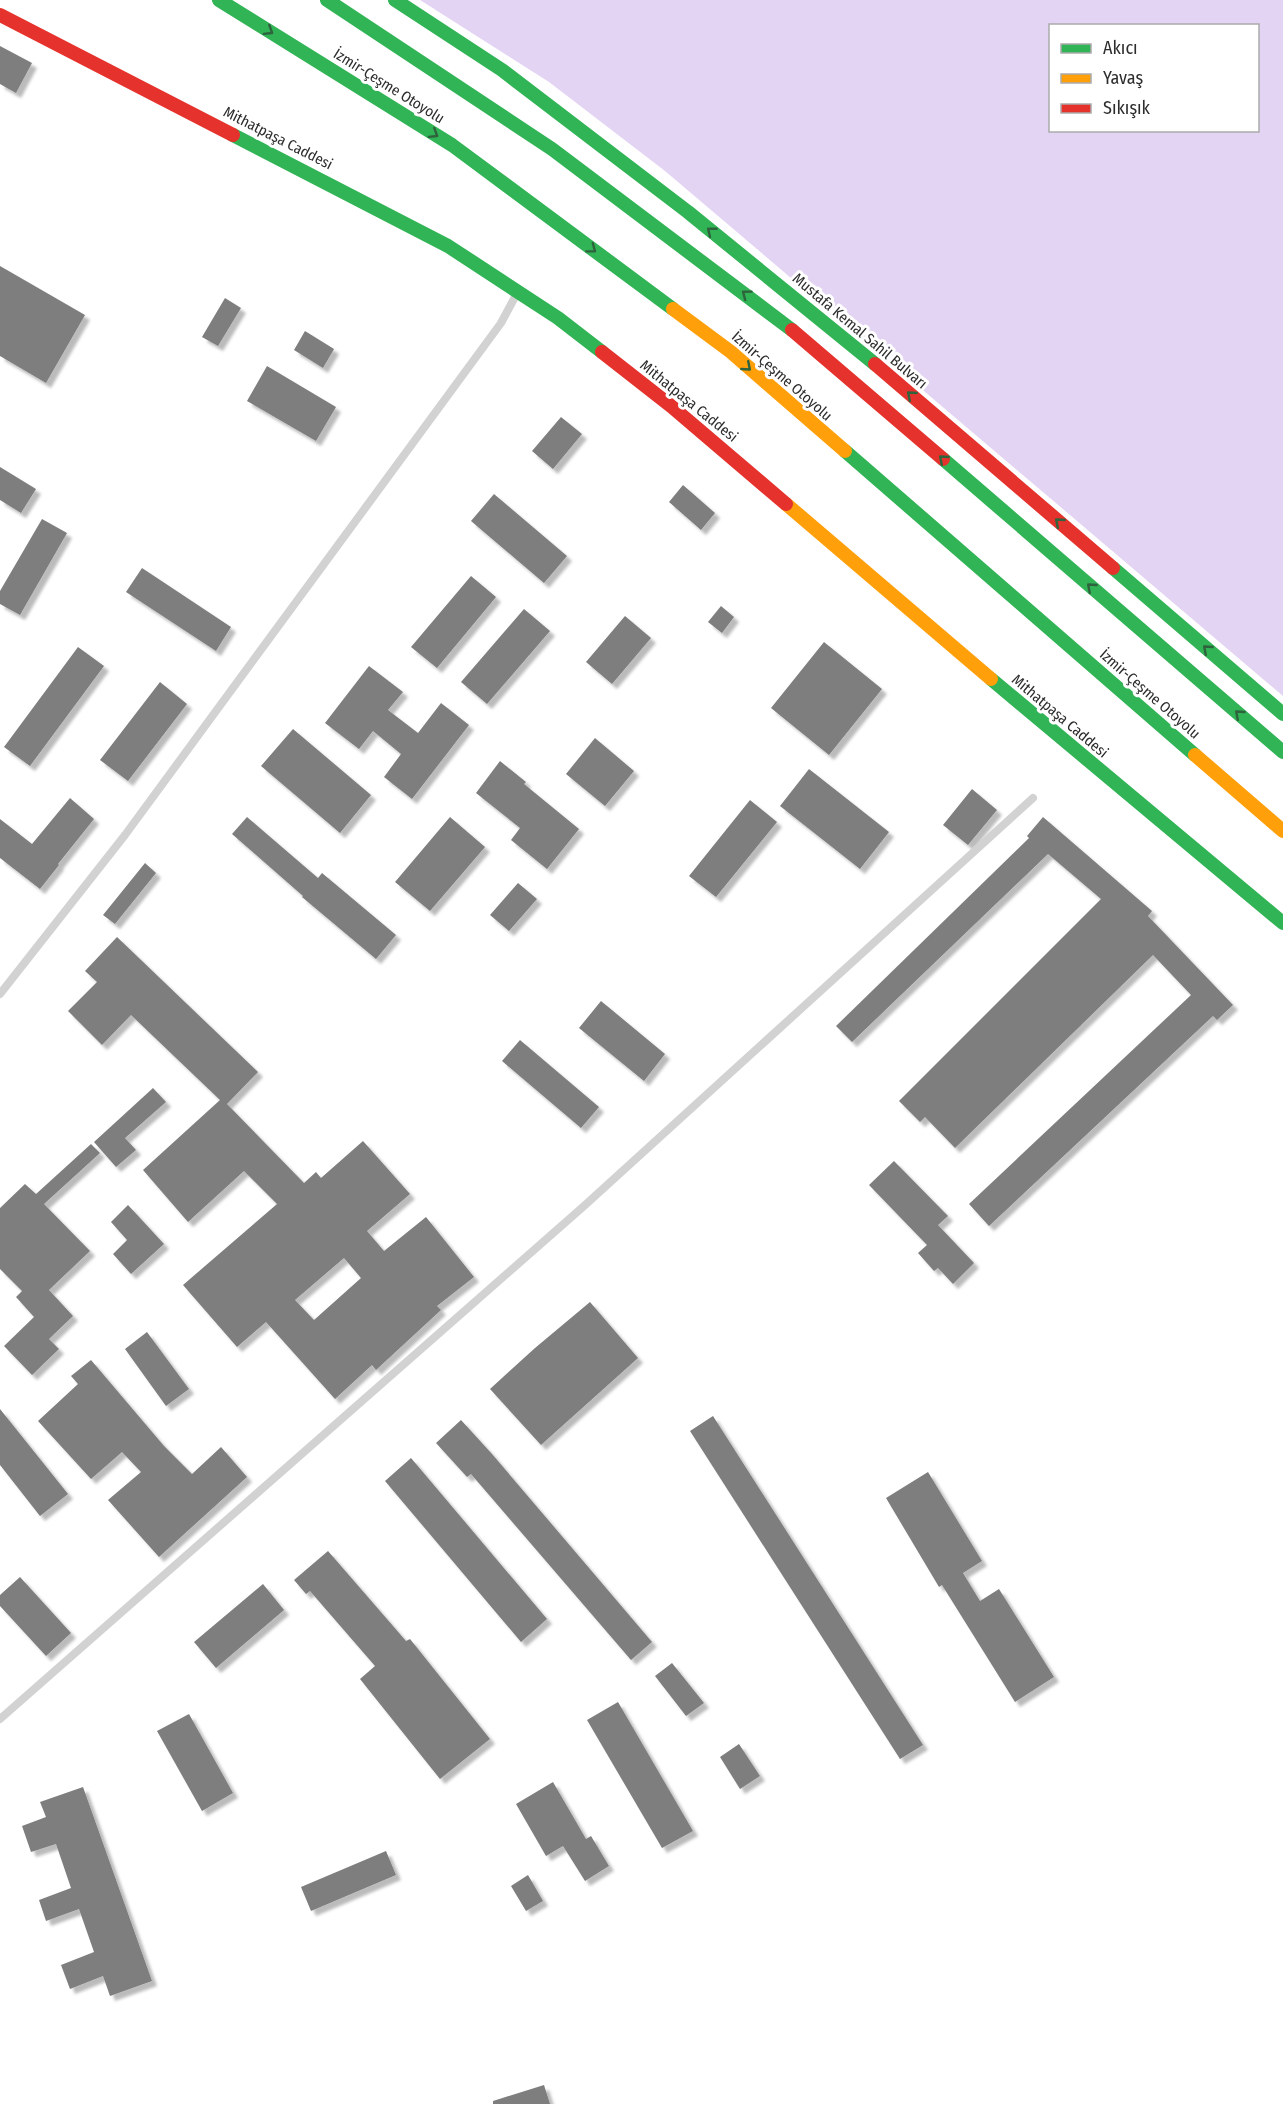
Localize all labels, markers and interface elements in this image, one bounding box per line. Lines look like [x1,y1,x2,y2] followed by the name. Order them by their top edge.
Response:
[263,23,273,35] one-way arrow
[1049,24,1259,132] legend
[1103,37,1138,59] text: Akıcı
[330,45,448,127] street label: İzmir-Çeşme Otoyolu
[1103,67,1144,89] text: Yavaş
[1103,97,1151,119] text: Sıkışık
[220,103,336,173] street label: Mithatpaşa Caddesi
[428,126,439,137] one-way arrow
[707,227,718,238] one-way arrow
[585,242,596,253] one-way arrow
[789,269,931,393] street label: Mustafa Kemal Sahil Bulvarı
[741,290,752,301] one-way arrow
[728,327,836,425] street label: İzmir-Çeşme Otoyolu
[637,356,741,446] street label: Mithatpaşa Caddesi
[740,359,751,370] one-way arrow
[907,391,918,402] one-way arrow
[939,456,950,467] one-way arrow
[1055,518,1066,529] one-way arrow
[1087,583,1098,594] one-way arrow
[1096,645,1204,743] street label: İzmir-Çeşme Otoyolu
[1203,645,1214,656] one-way arrow
[1008,670,1112,762] street label: Mithatpaşa Caddesi
[1235,710,1246,721] one-way arrow

